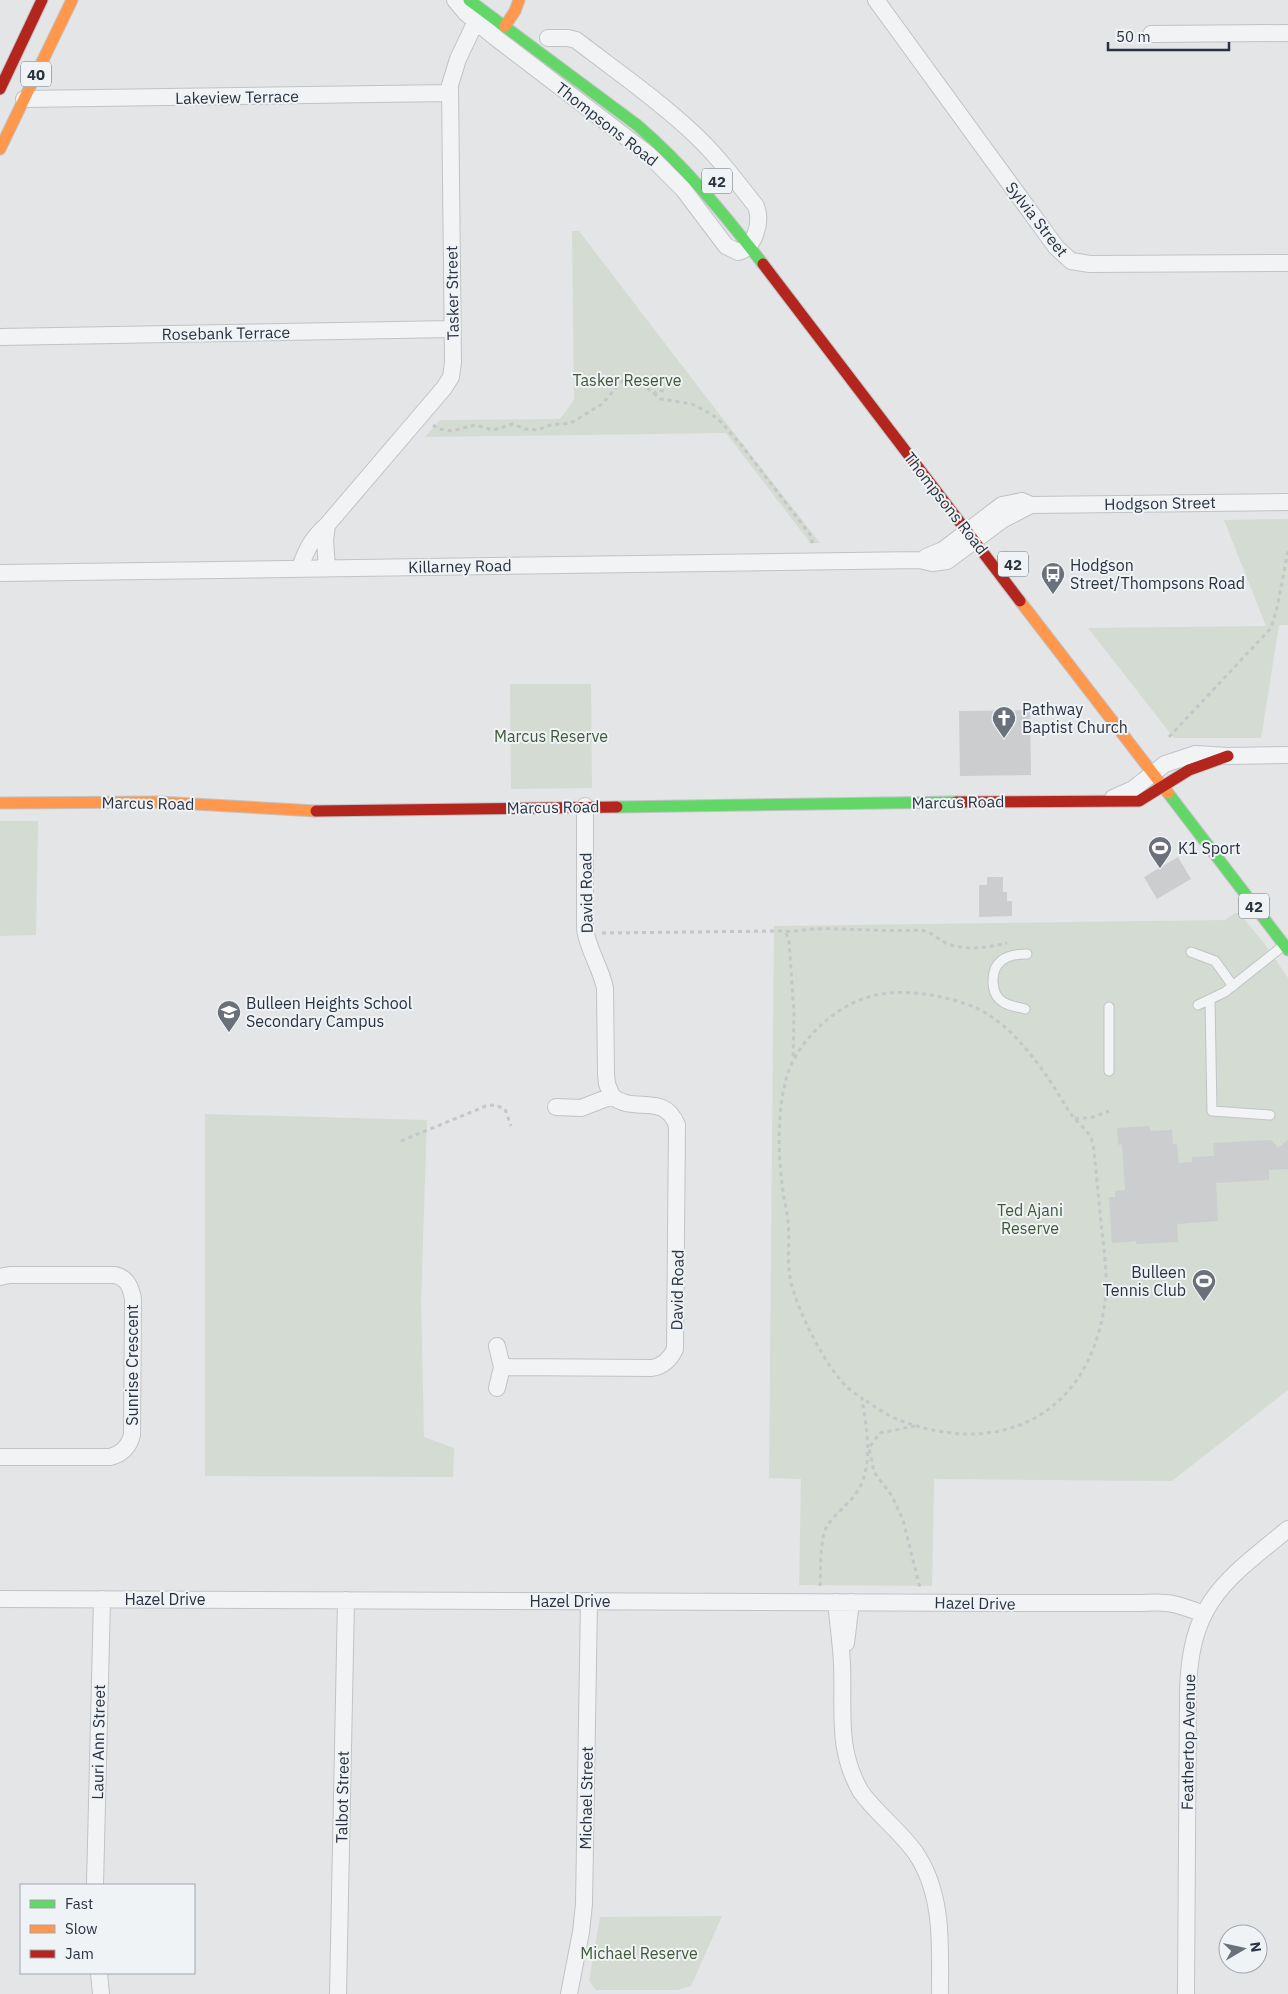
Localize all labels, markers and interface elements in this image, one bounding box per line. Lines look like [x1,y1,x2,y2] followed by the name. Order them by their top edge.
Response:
[1108,20,1229,52] scale bar
[1116,27,1151,46] text: 50 m
[21,62,51,86] road number: 40
[552,78,662,170] street label: Thompsons Road
[175,86,299,108] street label: Lakeview Terrace
[702,168,732,194] road number: 42
[1002,178,1072,260] street label: Sylvia Street
[441,245,463,341] street label: Tasker Street
[162,322,291,344] street label: Rosebank Terrace
[573,370,682,390] park label: Tasker Reserve
[900,448,992,558] street label: Thompsons Road
[1104,492,1216,514] street label: Hodgson Street
[998,552,1028,576] road number: 42
[408,555,512,577] street label: Killarney Road
[1070,555,1245,593] place label: Hodgson Street/Thompsons Road
[1040,561,1066,595] bus stop icon: Hodgson Street/Thompsons Road
[1022,699,1128,737] place label: Pathway Baptist Church
[991,705,1017,739] church icon: Pathway Baptist Church
[494,726,608,746] park label: Marcus Reserve
[911,791,1005,813] street label: Marcus Road
[101,792,195,814] street label: Marcus Road
[506,796,600,818] street label: Marcus Road
[1147,835,1173,869] sports icon: K1 Sport
[1178,838,1241,858] place label: K1 Sport
[575,852,597,934] street label: David Road
[1239,894,1269,918] road number: 42
[246,993,412,1031] place label: Bulleen Heights School Secondary Campus
[216,999,242,1033] school or university icon: Bulleen Heights School Secondary Campus
[997,1200,1063,1238] park label: Ted Ajani Reserve
[666,1249,688,1331] street label: David Road
[1103,1262,1186,1300] place label: Bulleen Tennis Club
[1191,1268,1217,1302] sports icon: Bulleen Tennis Club
[122,1304,142,1426] street label: Sunrise Crescent
[124,1589,206,1609] street label: Hazel Drive
[529,1591,611,1611] street label: Hazel Drive
[934,1592,1016,1614] street label: Hazel Drive
[1177,1673,1199,1810] street label: Feathertop Avenue
[87,1684,109,1800] street label: Lauri Ann Street
[575,1746,597,1850] street label: Michael Street
[331,1751,353,1843] street label: Talbot Street
[20,1884,195,1974] legend
[65,1894,93,1913] text: Fast
[65,1919,98,1938] text: Slow
[1218,1924,1268,1974] north arrow
[1246,1941,1266,1953] text: N
[580,1943,698,1963] park label: Michael Reserve
[65,1944,94,1963] text: Jam

